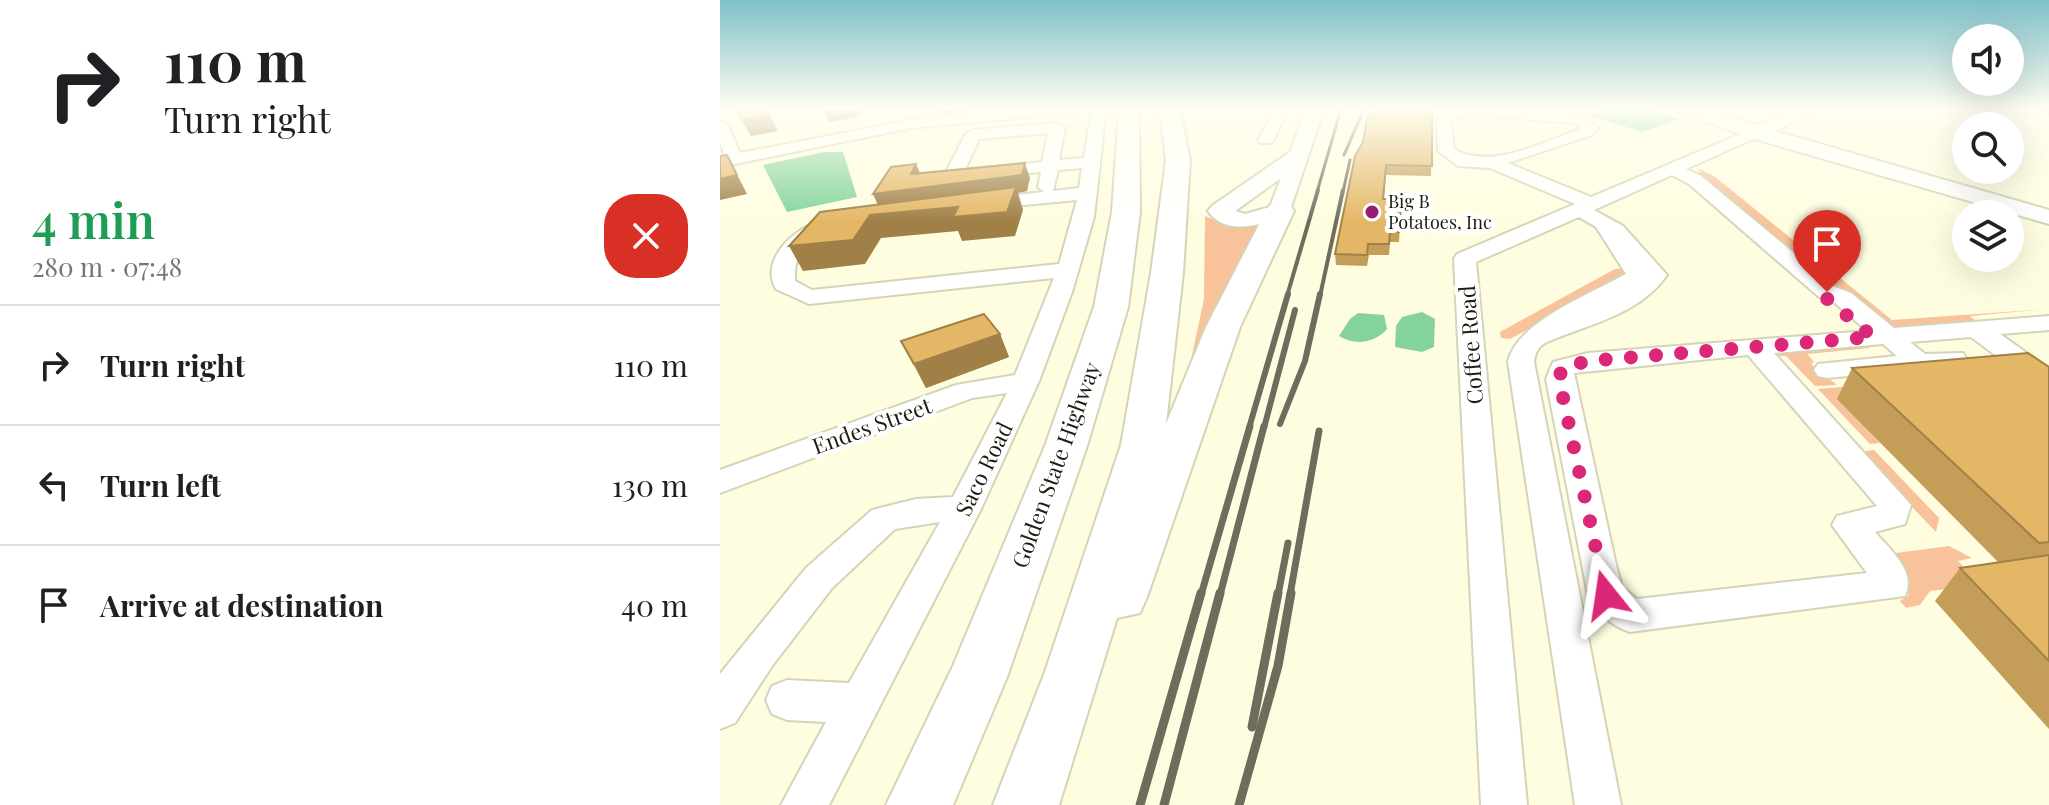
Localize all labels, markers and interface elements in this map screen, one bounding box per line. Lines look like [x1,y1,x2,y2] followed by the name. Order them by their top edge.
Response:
[164,22,307,97] text: 110 m
[1952,24,2024,272] map controls
[1952,24,2024,96] button: sound
[32,32,136,136] icon: right
[164,94,331,142] text: Turn right
[1952,112,2024,184] button: search
[32,187,155,251] text: 4 min
[1388,189,1492,234] place label: Big B Potatoes, Inc
[604,194,688,278] button: close
[1952,200,2024,272] button: layers
[1363,203,1381,221] marker: Big B Potatoes, Inc
[1793,210,1861,292] pin
[1805,222,1849,266] icon: arrive
[32,249,182,284] text: 280 m · 07:48
[1451,284,1489,405] street label: Coffee Road
[32,343,76,387] icon: right
[100,345,245,385] text: Turn right
[614,345,688,385] text: 110 m
[1004,358,1106,572] street label: Golden State Highway
[808,389,937,461] street label: Endes Street
[947,416,1019,521] street label: Saco Road
[32,463,76,507] icon: left
[100,465,221,505] text: Turn left
[612,465,688,505] text: 130 m
[1564,553,1648,637] position arrow
[32,583,76,627] icon: arrive
[100,585,383,625] text: Arrive at destination
[621,585,688,625] text: 40 m

